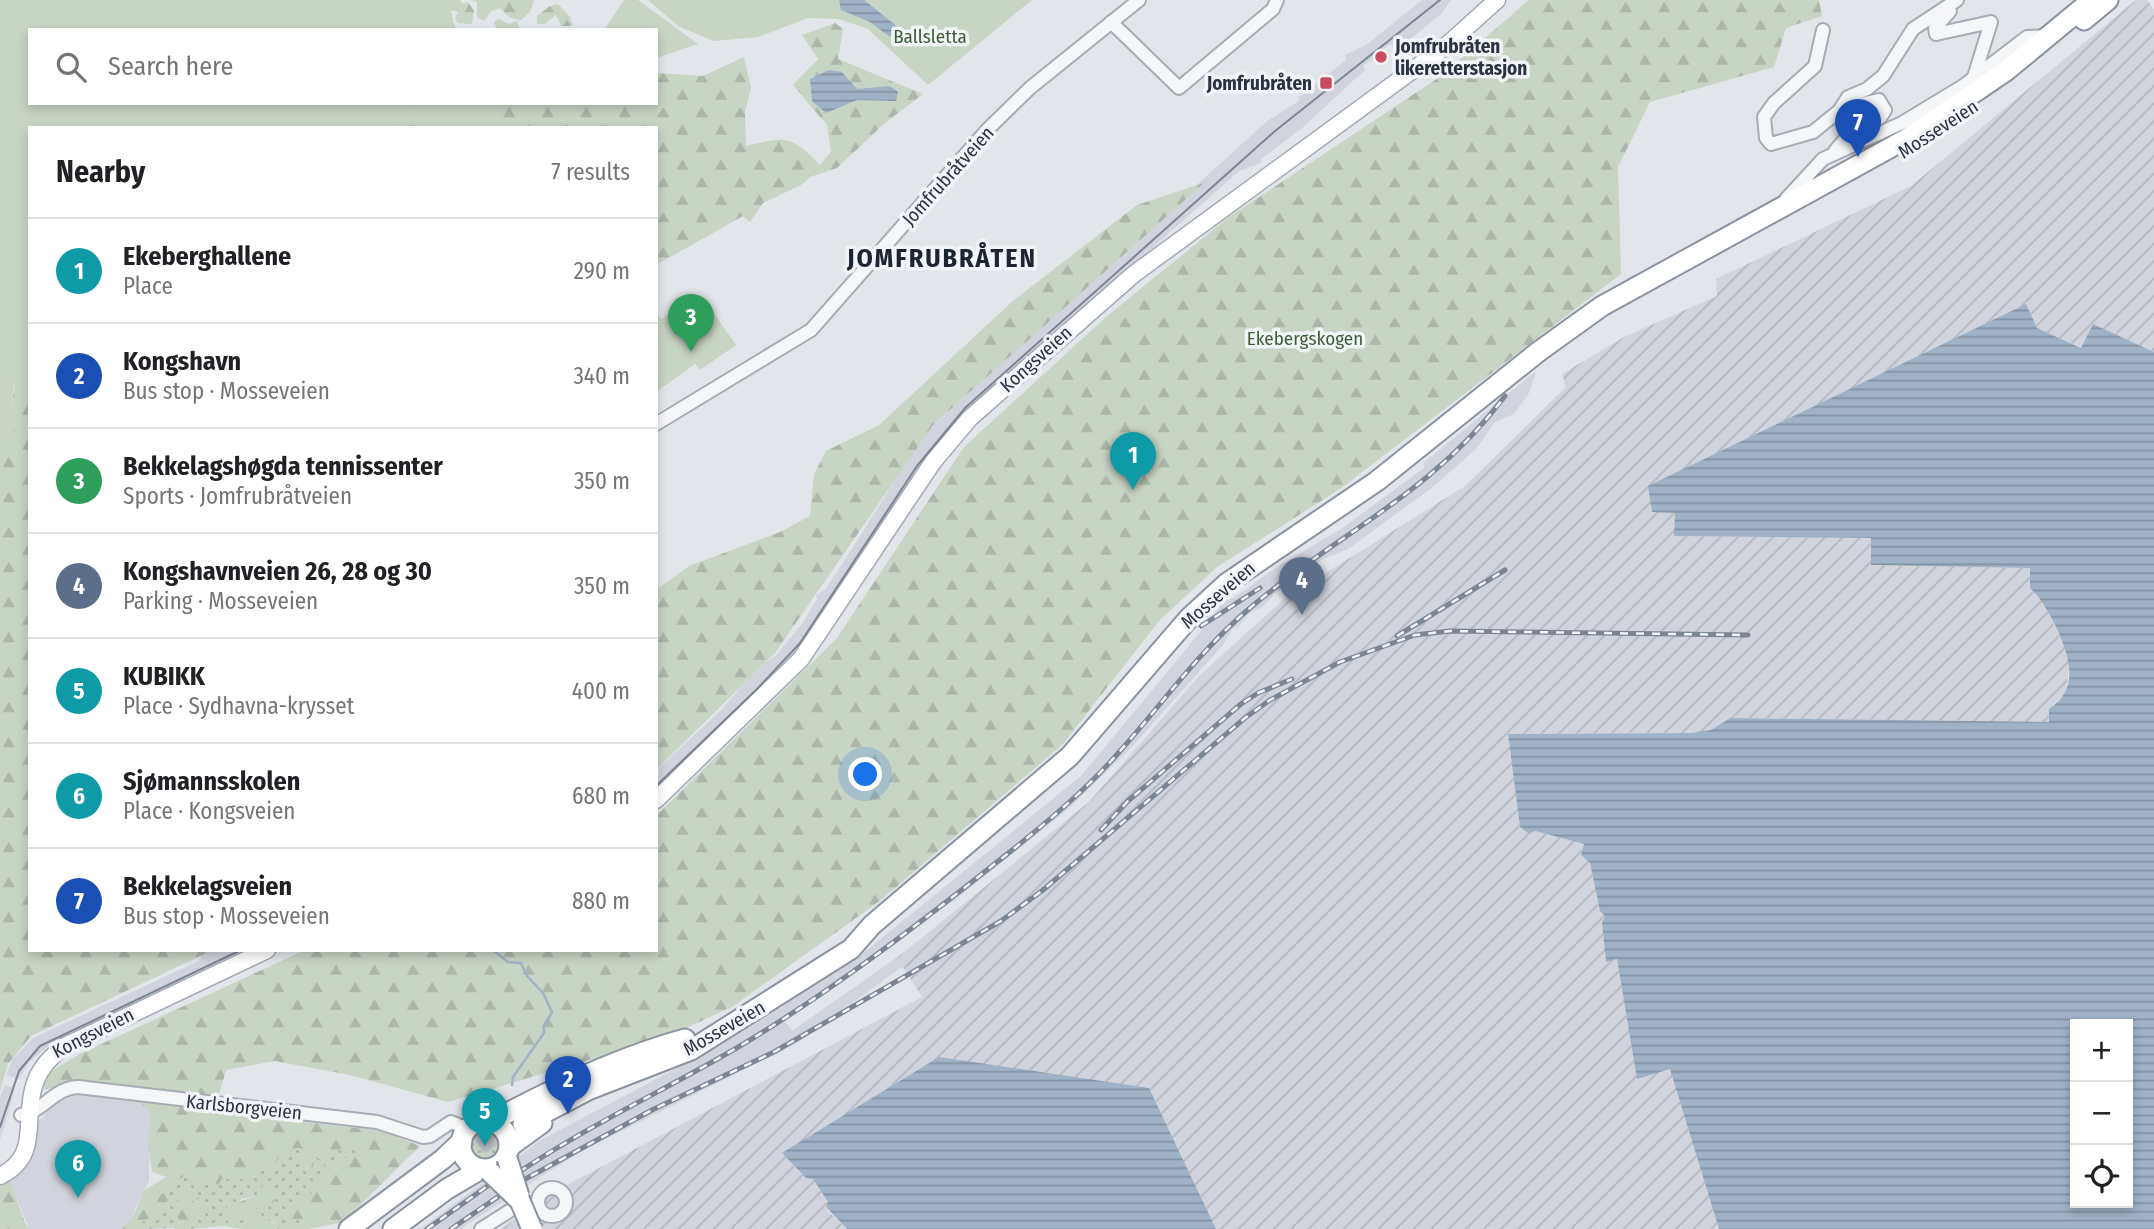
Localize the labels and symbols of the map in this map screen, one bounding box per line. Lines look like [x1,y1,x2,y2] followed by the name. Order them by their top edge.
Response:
[893,25,967,48] park label: Ballsletta
[1394,35,1527,80] place label: Jomfrubråten likeretterstasjon
[1373,49,1389,65] marker: Jomfrubråten likeretterstasjon
[1206,72,1312,95] place label: Jomfrubråten
[1318,75,1334,91] marker: Jomfrubråten
[1894,95,1982,163] street label: Mosseveien
[1835,99,1881,157] pin: 7
[897,122,999,230] street label: Jomfrubråtveien
[846,242,1037,274] district label: JOMFRUBRÅTEN
[668,294,714,352] pin: 3
[995,321,1077,397] street label: Kongsveien
[1247,327,1363,350] park label: Ekebergskogen
[1110,432,1156,490] pin: 1
[1176,557,1260,633] street label: Mosseveien
[1279,557,1325,615] pin: 4
[848,757,882,791] your location
[679,995,769,1061] street label: Mosseveien
[48,1003,138,1063] street label: Kongsveien
[545,1056,591,1114] pin: 2
[462,1088,508,1146] pin: 5
[185,1089,303,1125] street label: Karlsborgveien
[55,1140,101,1198] pin: 6

